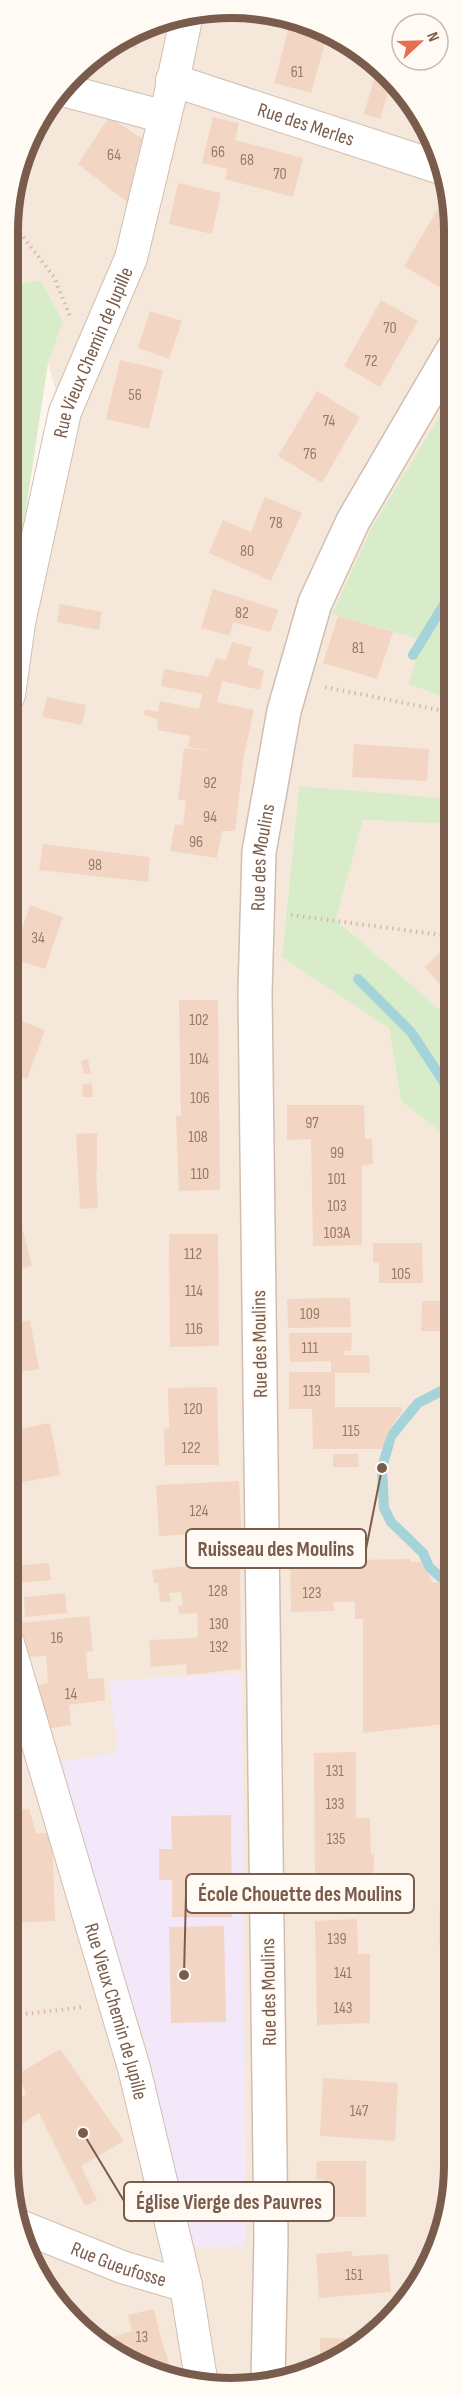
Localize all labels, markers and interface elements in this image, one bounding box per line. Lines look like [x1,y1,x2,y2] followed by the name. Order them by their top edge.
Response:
[390,12,450,72] north arrow
[422,29,443,44] text: N
[291,63,304,82] house number: 61
[254,98,357,152] street label: Rue des Merles
[211,143,225,162] house number: 66
[107,146,121,165] house number: 64
[240,151,254,170] house number: 68
[273,165,287,184] house number: 70
[49,264,139,440] street label: Rue Vieux Chemin de Jupille
[383,319,397,338] house number: 70
[365,352,377,371] house number: 72
[128,386,142,405] house number: 56
[323,412,335,431] house number: 74
[303,445,317,464] house number: 76
[269,514,283,533] house number: 78
[240,542,254,561] house number: 80
[235,604,249,623] house number: 82
[352,639,365,658] house number: 81
[203,774,217,793] house number: 92
[246,802,280,911] street label: Rue des Moulins
[203,808,217,827] house number: 94
[189,833,203,852] house number: 96
[88,856,102,875] house number: 98
[31,929,45,948] house number: 34
[189,1011,209,1030] house number: 102
[189,1050,209,1069] house number: 104
[190,1089,210,1108] house number: 106
[305,1114,319,1133] house number: 97
[188,1128,208,1147] house number: 108
[330,1144,344,1163] house number: 99
[191,1165,209,1184] house number: 110
[328,1170,347,1189] house number: 101
[327,1197,347,1216] house number: 103
[324,1224,350,1243] house number: 103A
[184,1245,202,1264] house number: 112
[391,1265,411,1284] house number: 105
[185,1282,203,1301] house number: 114
[247,1290,273,1398] street label: Rue des Moulins
[300,1305,320,1324] house number: 109
[185,1320,203,1339] house number: 116
[302,1339,319,1358] house number: 111
[303,1382,321,1401] house number: 113
[183,1400,203,1419] house number: 120
[342,1422,360,1441] house number: 115
[182,1439,200,1458] house number: 122
[190,1502,209,1521] house number: 124
[186,1529,366,1568] callout: Ruisseau des Moulins
[198,1537,354,1562] text: Ruisseau des Moulins
[208,1582,228,1601] house number: 128
[302,1584,322,1603] house number: 123
[209,1615,229,1634] house number: 130
[51,1629,63,1648] house number: 16
[210,1638,228,1657] house number: 132
[65,1685,77,1704] house number: 14
[326,1762,344,1781] house number: 131
[325,1795,345,1814] house number: 133
[327,1830,345,1849] house number: 135
[186,1874,414,1913] callout: École Chouette des Moulins
[198,1882,402,1907] text: École Chouette des Moulins
[79,1920,152,2102] street label: Rue Vieux Chemin de Jupille
[327,1930,347,1949] house number: 139
[256,1938,282,2046] street label: Rue des Moulins
[334,1964,352,1983] house number: 141
[333,1999,353,2018] house number: 143
[350,2102,369,2121] house number: 147
[124,2182,334,2221] callout: Église Vierge des Pauvres
[136,2190,322,2215] text: Église Vierge des Pauvres
[67,2237,169,2293] street label: Rue Gueufosse
[345,2266,363,2285] house number: 151
[136,2328,148,2347] house number: 13

